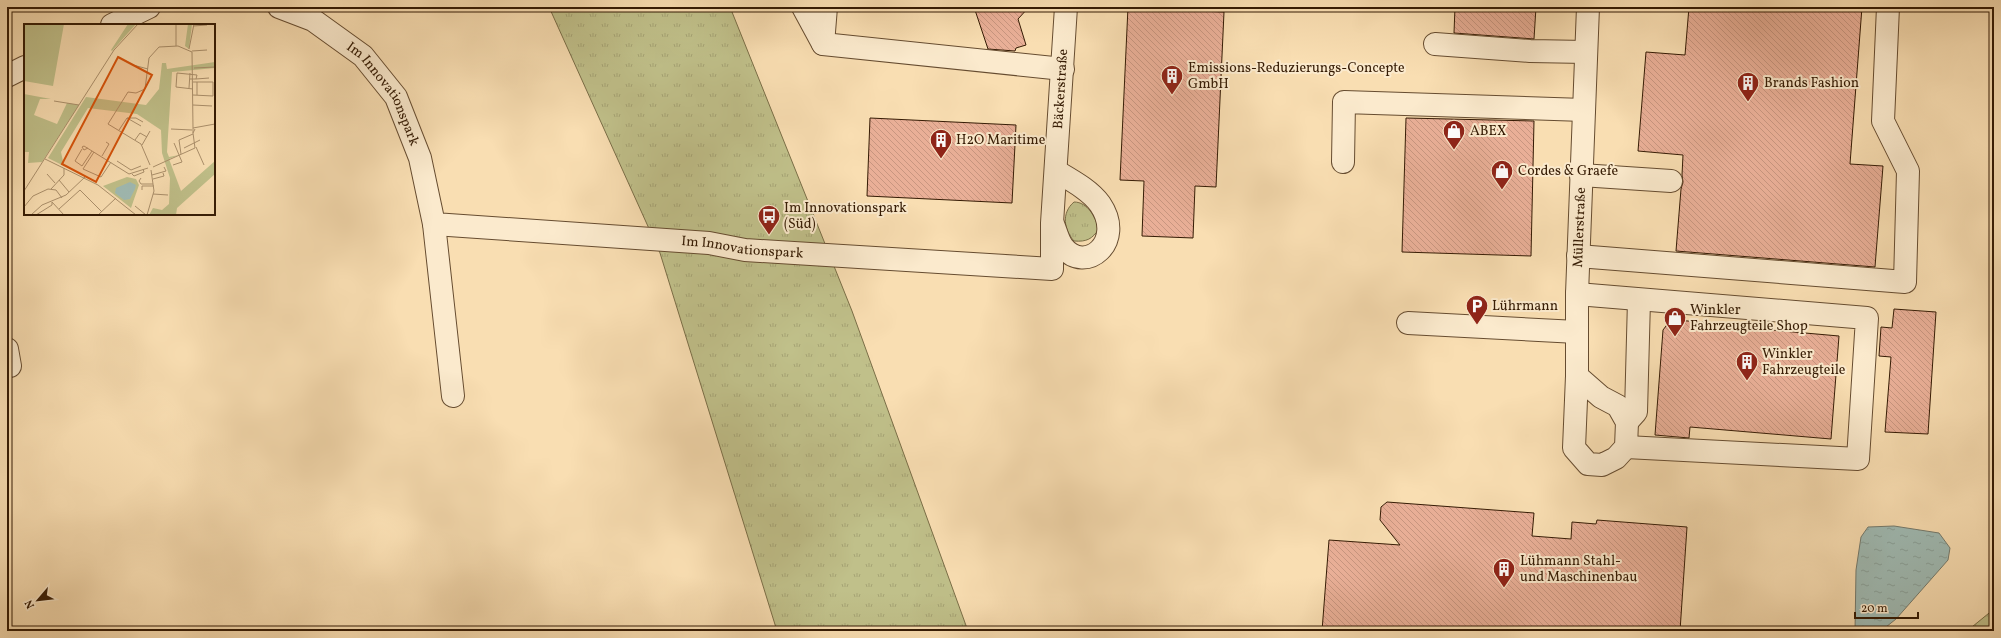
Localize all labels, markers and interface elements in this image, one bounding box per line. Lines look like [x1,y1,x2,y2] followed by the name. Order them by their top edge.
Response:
[24,24,215,215] inset map
[342,38,424,149] street label: Im Innovationspark
[1049,48,1073,130] street label: Bäckerstraße
[1188,59,1405,94] place label: Emissions-Reduzierungs-Concepte GmbH
[1159,63,1185,96] building icon: Emissions-Reduzierungs-Concepte GmbH
[1735,70,1761,103] building icon: Brands Fashion
[1764,74,1859,93] place label: Brands Fashion
[1441,118,1467,151] shop icon: ABEX
[1470,122,1506,141] place label: ABEX
[928,127,954,160] building icon: H2O Maritime
[956,131,1046,150] place label: H2O Maritime
[1489,158,1515,191] shop icon: Cordes & Graefe
[1518,162,1618,181] place label: Cordes & Graefe
[1569,187,1591,268] street label: Müllerstraße
[784,199,907,234] place label: Im Innovationspark (Süd)
[756,203,782,236] bus stop icon: Im Innovationspark (Süd)
[681,232,804,263] street label: Im Innovationspark
[1464,293,1490,326] parking icon: Lührmann
[1492,297,1558,316] place label: Lührmann
[1690,301,1808,336] place label: Winkler Fahrzeugteile Shop
[1662,305,1688,338] shop icon: Winkler Fahrzeugteile Shop
[1762,345,1846,380] place label: Winkler Fahrzeugteile
[1734,349,1760,382] building icon: Winkler Fahrzeugteile
[1520,552,1637,587] place label: Lühmann Stahl- und Maschinenbau
[1491,556,1517,589] building icon: Lühmann Stahl- und Maschinenbau
[18,580,58,620] north arrow
[1855,594,1918,620] scale bar
[22,597,39,611] text: N
[1861,601,1888,617] text: 20 m

